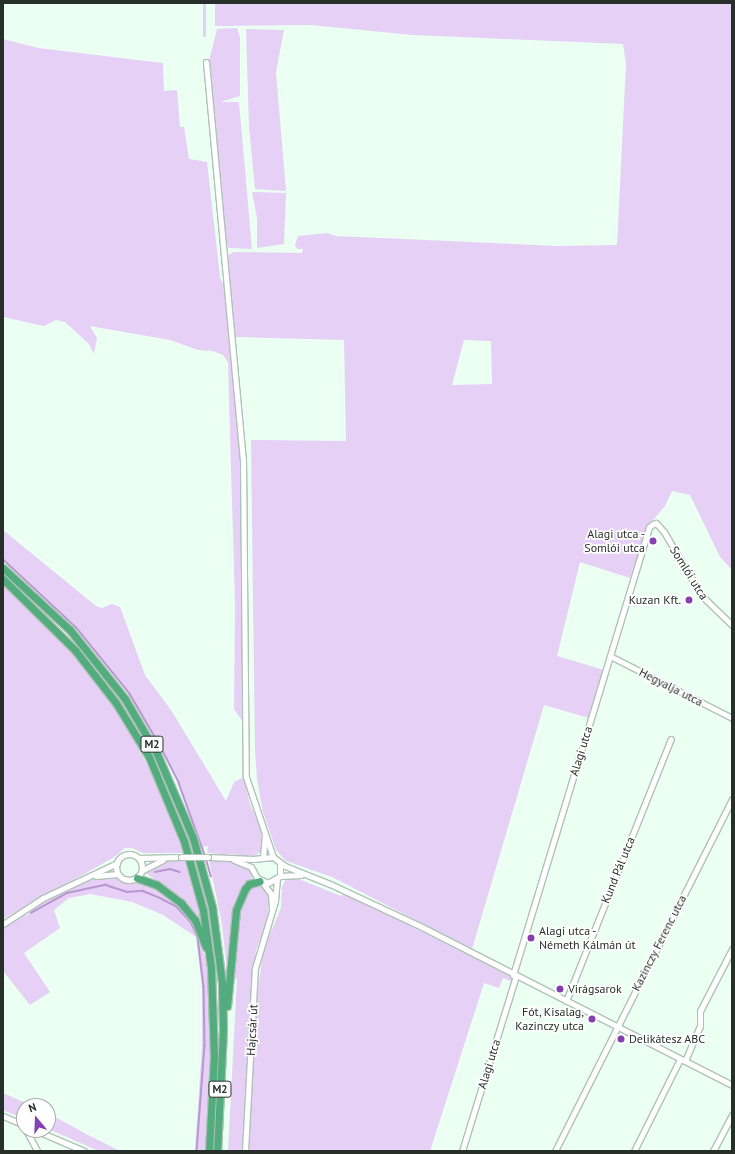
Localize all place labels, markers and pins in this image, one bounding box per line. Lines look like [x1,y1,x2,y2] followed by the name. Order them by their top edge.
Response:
[584,527,645,555] place label: Alagi utca - Somlói utca
[648,536,658,546] marker: Alagi utca - Somlói utca
[629,593,681,607] place label: Kuzan Kft.
[684,595,694,605] marker: Kuzan Kft.
[539,924,636,952] place label: Alagi utca - Németh Kálmán út
[526,933,536,943] marker: Alagi utca - Németh Kálmán út
[568,982,622,996] place label: Virágsarok
[555,984,565,994] marker: Virágsarok
[515,1005,584,1033] place label: Fót, Kisalag, Kazinczy utca
[587,1014,597,1024] marker: Fót, Kisalag, Kazinczy utca
[629,1032,706,1046] place label: Delikátesz ABC
[616,1034,626,1044] marker: Delikátesz ABC

